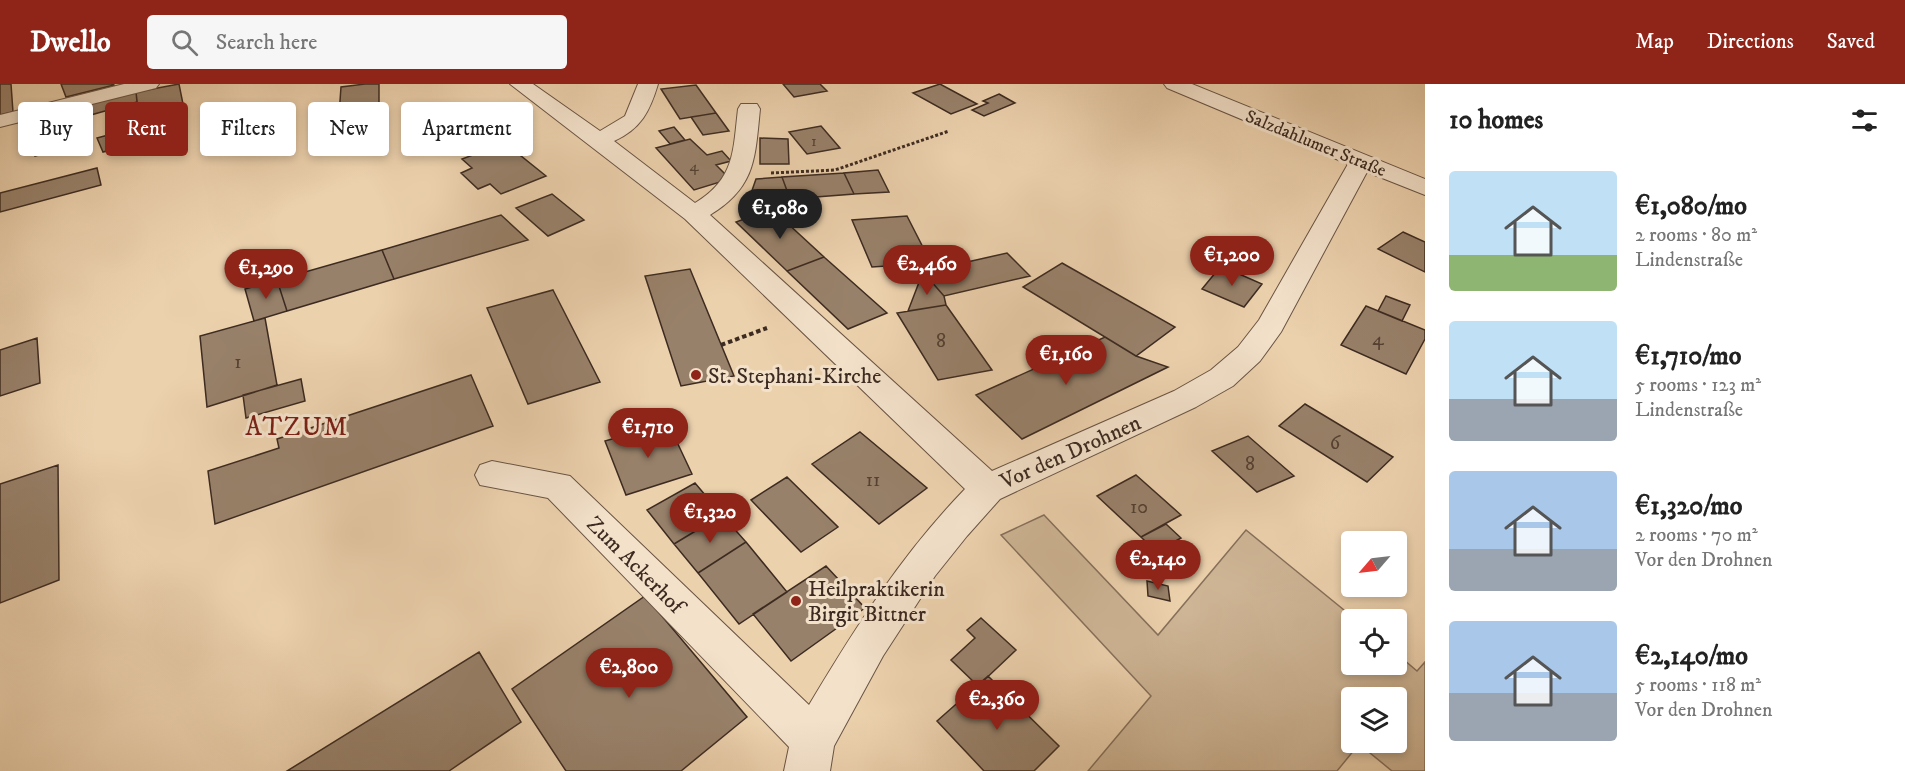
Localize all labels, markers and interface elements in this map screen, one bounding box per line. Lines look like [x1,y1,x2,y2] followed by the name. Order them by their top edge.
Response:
[147,15,567,69] search box
[30,25,111,60] text: Dwello
[168,26,201,59] icon: search
[216,29,317,56] text: Search here
[1635,29,1674,55] text: Map
[1707,29,1794,55] text: Directions
[1827,29,1875,55] text: Saved
[18,102,93,156] chip: Buy
[105,102,188,156] chip: Rent
[200,102,296,156] chip: Filters
[308,102,389,156] chip: New
[401,102,533,156] chip: Apartment
[1449,104,1543,137] text: 10 homes
[1848,104,1881,137] icon: filters
[1242,106,1389,182] street label: Salzdahlumer Straße
[811,131,817,151] house number: 1
[689,156,699,176] house number: 4
[731,189,829,240] pin: €1,080
[1635,190,1747,223] text: €1,080/mo
[1497,195,1569,267] icon: home
[752,196,808,221] text: €1,080
[1635,223,1757,248] text: 2 rooms · 80 m²
[1183,236,1281,287] pin: €1,200
[1204,243,1260,268] text: €1,200
[878,245,976,296] pin: €2,460
[1635,248,1743,273] text: Lindenstraße
[217,249,315,300] pin: €1,290
[897,252,957,277] text: €2,460
[238,256,294,281] text: €1,290
[1372,327,1384,352] house number: 4
[936,329,946,354] house number: 8
[1017,335,1115,386] pin: €1,160
[1635,340,1741,373] text: €1,710/mo
[1040,342,1092,367] text: €1,160
[1497,345,1569,417] icon: home
[234,350,242,375] house number: 1
[708,363,881,390] place label: St. Stephani-Kirche
[689,368,703,382] marker: St. Stephani-Kirche
[1635,373,1761,398] text: 5 rooms · 123 m²
[1635,398,1743,423] text: Lindenstraße
[599,408,697,459] pin: €1,710
[995,409,1146,496] street label: Vor den Drohnen
[245,411,349,444] district label: ATZUM
[622,415,674,440] text: €1,710
[1330,431,1341,456] house number: 6
[1245,452,1255,477] house number: 8
[866,468,880,493] house number: 11
[1635,490,1742,523] text: €1,320/mo
[661,493,759,544] pin: €1,320
[1130,495,1148,520] house number: 10
[1497,495,1569,567] icon: home
[684,500,736,525] text: €1,320
[581,511,692,622] street label: Zum Ackerhof
[1635,523,1758,548] text: 2 rooms · 70 m²
[1341,531,1407,597] north arrow
[1341,531,1407,753] map controls
[1109,540,1207,591] pin: €2,140
[1130,547,1186,572] text: €2,140
[1635,548,1773,573] text: Vor den Drohnen
[808,576,945,628] place label: Heilpraktikerin Birgit Bittner
[789,594,803,608] marker: Heilpraktikerin Birgit Bittner
[1341,609,1407,675] button: locate
[1635,640,1748,673] text: €2,140/mo
[1497,645,1569,717] icon: home
[580,648,678,699] pin: €2,800
[600,655,658,680] text: €2,800
[1635,673,1761,698] text: 5 rooms · 118 m²
[948,680,1046,731] pin: €2,360
[969,687,1025,712] text: €2,360
[1341,687,1407,753] button: layers
[1635,698,1773,723] text: Vor den Drohnen

